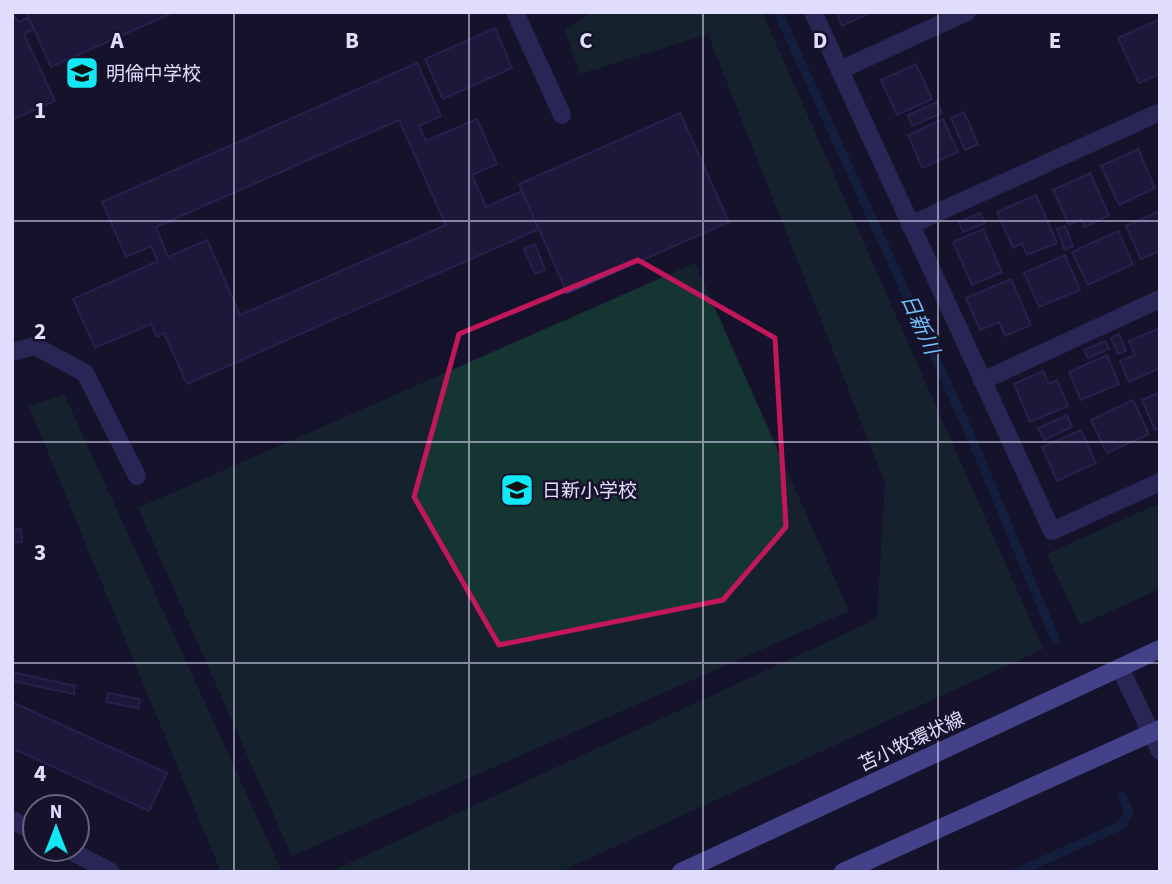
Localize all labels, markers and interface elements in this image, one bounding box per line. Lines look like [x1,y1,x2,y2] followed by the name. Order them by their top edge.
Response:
[109,24,124,57] text: A
[345,24,359,57] text: B
[579,24,593,57] text: C
[813,24,827,57] text: D
[1049,24,1061,57] text: E
[63,54,101,92] school or university icon: 明倫中学校
[106,61,201,88] place label: 明倫中学校
[34,94,46,127] text: 1
[893,289,947,361] water label: 日新川
[34,315,46,348] text: 2
[498,471,536,509] school or university icon: 日新小学校
[542,478,637,505] place label: 日新小学校
[34,536,46,569] text: 3
[854,706,969,779] street label: 苫小牧環状線
[34,757,46,790] text: 4
[21,793,91,863] north arrow
[50,799,62,826] text: N

